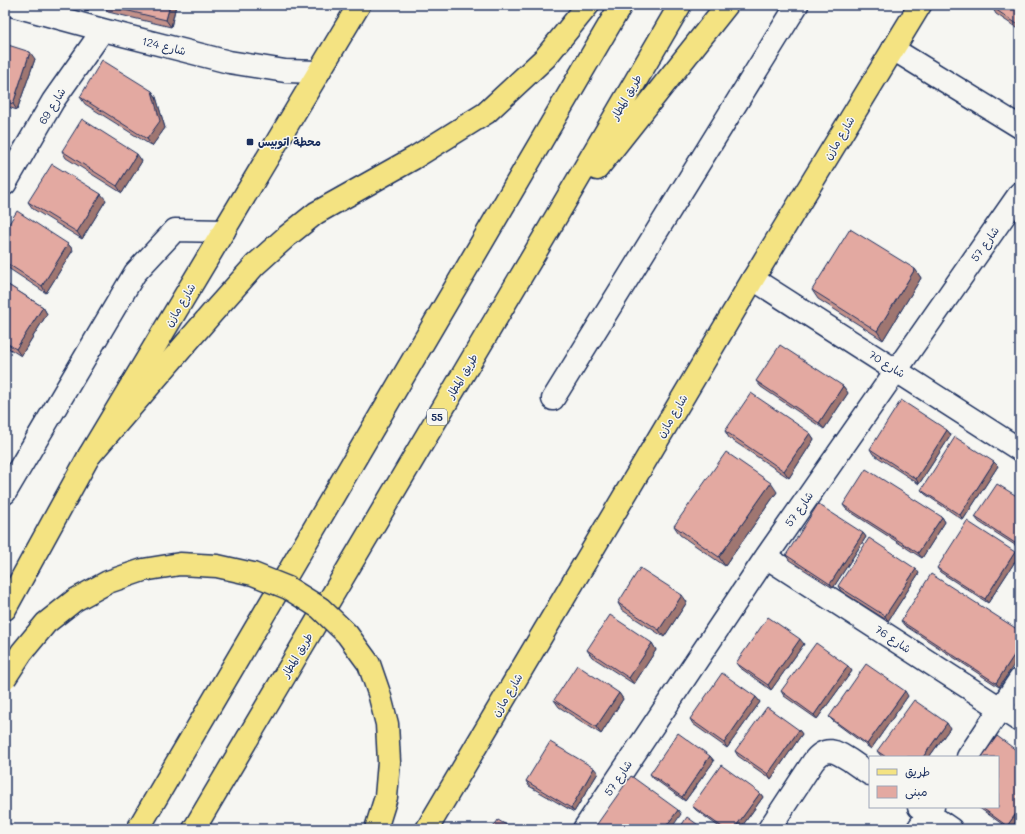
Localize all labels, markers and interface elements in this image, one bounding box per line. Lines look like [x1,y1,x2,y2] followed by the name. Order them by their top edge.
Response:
[140,33,188,60] street label: شارع 124
[606,71,644,123] street label: طريق المطار
[34,85,70,128] street label: شارع 69
[820,113,859,163] street label: شارع مازن
[258,134,321,150] place label: محطة اتوبيس
[245,137,255,147] marker: محطة اتوبيس
[967,223,1004,265] street label: شارع 57
[161,280,200,330] street label: شارع مازن
[865,347,908,382] street label: شارع 70
[442,351,481,402] street label: طريق المطار
[653,391,692,441] street label: شارع مازن
[427,409,447,425] road number: 55
[781,488,818,530] street label: شارع 57
[871,621,914,657] street label: شارع 76
[277,630,316,681] street label: طريق المطار
[488,670,527,720] street label: شارع مازن
[869,756,999,808] legend
[600,757,637,800] street label: شارع 57
[905,763,930,779] text: طريق
[905,783,928,800] text: مبنى

